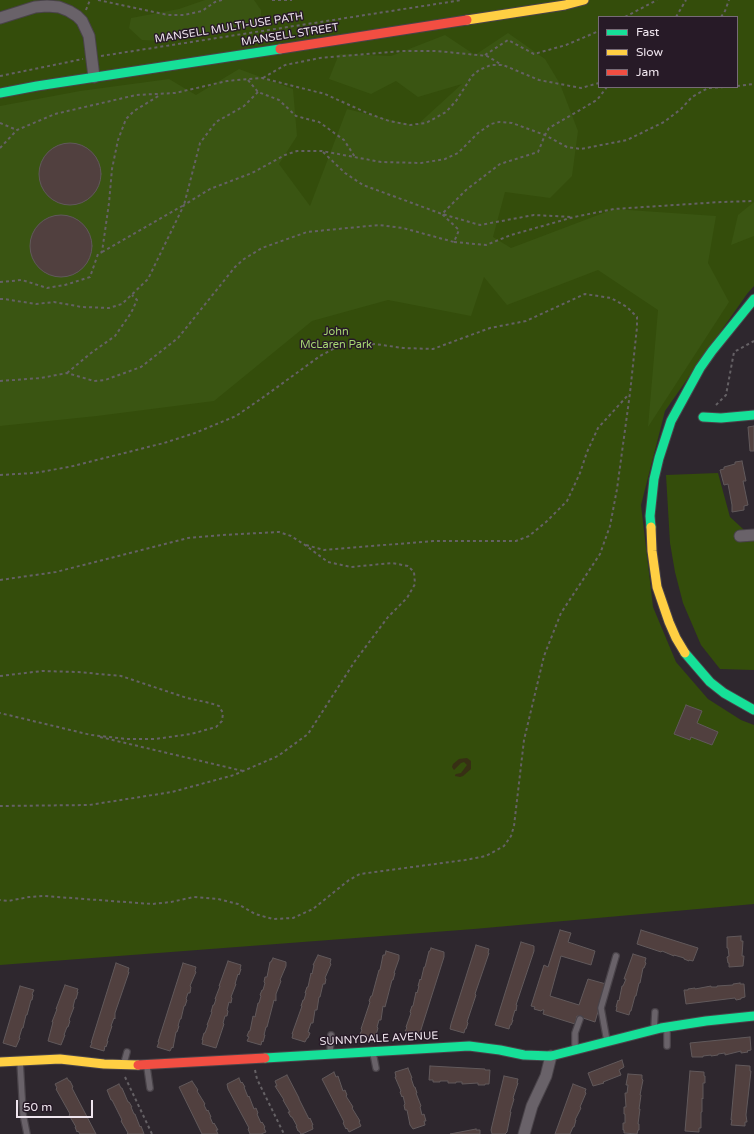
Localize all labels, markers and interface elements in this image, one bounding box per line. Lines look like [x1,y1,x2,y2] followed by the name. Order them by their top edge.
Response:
[154,10,304,46] street label: MANSELL MULTI-USE PATH
[598,16,738,88] legend
[240,21,340,49] street label: MANSELL STREET
[636,25,659,39] text: Fast
[636,45,663,59] text: Slow
[636,65,659,79] text: Jam
[300,325,372,351] park label: John McLaren Park
[319,1029,439,1049] street label: SUNNYDALE AVENUE
[18,1092,95,1118] scale bar
[23,1100,52,1114] text: 50 m

